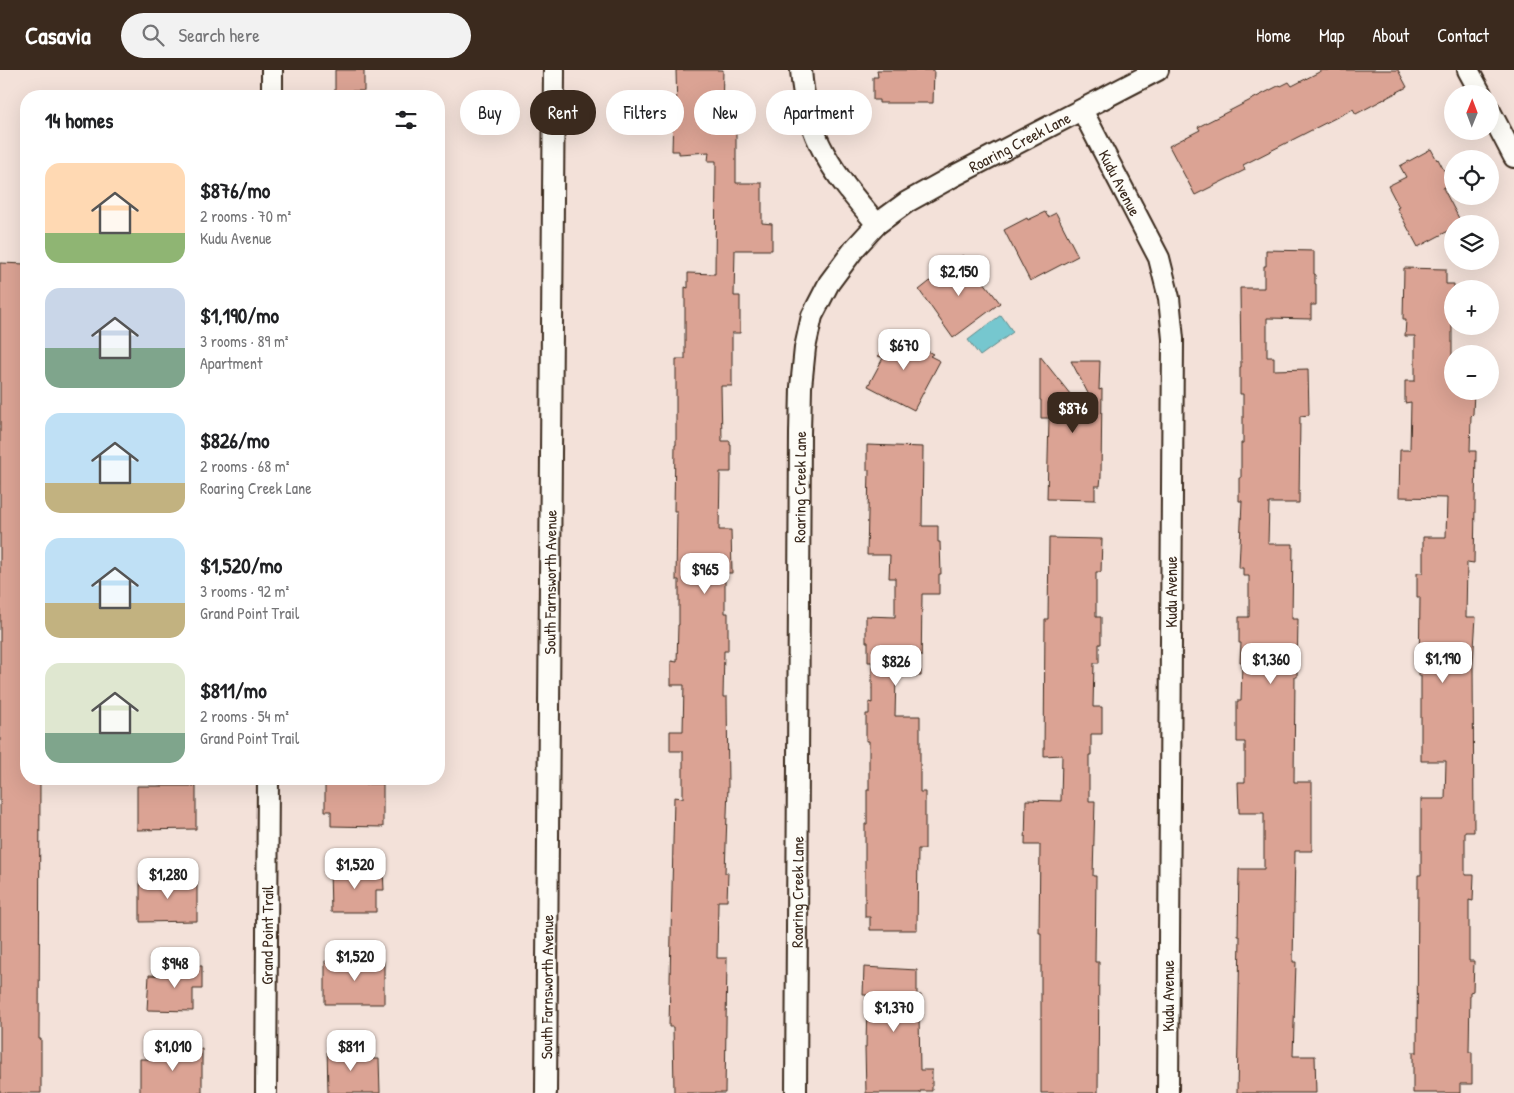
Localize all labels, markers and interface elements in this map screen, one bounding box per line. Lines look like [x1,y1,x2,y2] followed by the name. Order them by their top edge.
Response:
[121,13,471,58] search box
[25,19,91,51] text: Casavia
[139,21,167,49] icon: search
[179,22,260,48] text: Search here
[1256,23,1291,48] text: Home
[1319,23,1344,48] text: Map
[1372,23,1409,48] text: About
[1437,23,1489,48] text: Contact
[1444,85,1499,140] north arrow
[1444,85,1499,400] map controls
[460,90,520,135] chip: Buy
[530,90,596,135] chip: Rent
[606,90,684,135] chip: Filters
[694,90,756,135] chip: New
[766,90,872,135] chip: Apartment
[45,106,113,135] text: 14 homes
[392,106,420,134] icon: filters
[965,106,1075,177] street label: Roaring Creek Lane
[1094,146,1146,220] street label: Kudu Avenue
[1444,150,1499,205] button: locate
[200,176,270,205] text: $876/mo
[85,183,145,243] icon: home
[200,205,291,227] text: 2 rooms · 70 m²
[1444,215,1499,270] button: layers
[200,227,272,249] text: Kudu Avenue
[918,254,1000,297] pin: $2,150
[940,260,978,282] text: $2,150
[1444,280,1499,335] button: +
[200,301,279,330] text: $1,190/mo
[85,308,145,368] icon: home
[874,328,934,371] pin: $670
[200,330,289,352] text: 3 rooms · 89 m²
[889,334,919,356] text: $670
[1444,345,1499,400] button: −
[200,352,263,374] text: Apartment
[1043,392,1103,434] pin: $876
[1058,397,1088,419] text: $876
[200,426,270,455] text: $826/mo
[788,430,811,543] street label: Roaring Creek Lane
[85,433,145,493] icon: home
[200,455,289,477] text: 2 rooms · 68 m²
[200,477,312,499] text: Roaring Creek Lane
[538,509,562,654] street label: South Farnsworth Avenue
[200,551,282,580] text: $1,520/mo
[675,552,735,595] pin: $965
[1160,556,1182,628] street label: Kudu Avenue
[85,558,145,618] icon: home
[691,558,719,580] text: $965
[200,580,289,602] text: 3 rooms · 92 m²
[200,602,299,624] text: Grand Point Trail
[1230,642,1312,685] pin: $1,360
[1402,642,1484,684] pin: $1,190
[866,644,926,687] pin: $826
[1425,647,1461,669] text: $1,190
[1252,648,1290,670] text: $1,360
[882,650,910,672] text: $826
[200,676,267,705] text: $811/mo
[85,683,145,743] icon: home
[200,705,289,727] text: 2 rooms · 54 m²
[200,727,299,749] text: Grand Point Trail
[786,835,809,948] street label: Roaring Creek Lane
[314,848,396,890] pin: $1,520
[336,853,374,875] text: $1,520
[127,858,209,900] pin: $1,280
[149,863,187,885] text: $1,280
[256,885,278,985] street label: Grand Point Trail
[535,914,558,1059] street label: South Farnsworth Avenue
[314,940,396,982] pin: $1,520
[336,945,374,967] text: $1,520
[145,946,205,989] pin: $948
[162,952,188,974] text: $948
[1157,960,1179,1032] street label: Kudu Avenue
[853,990,935,1033] pin: $1,370
[874,996,914,1018] text: $1,370
[132,1030,214,1072] pin: $1,010
[321,1030,381,1072] pin: $811
[154,1035,192,1057] text: $1,010
[338,1035,364,1057] text: $811

